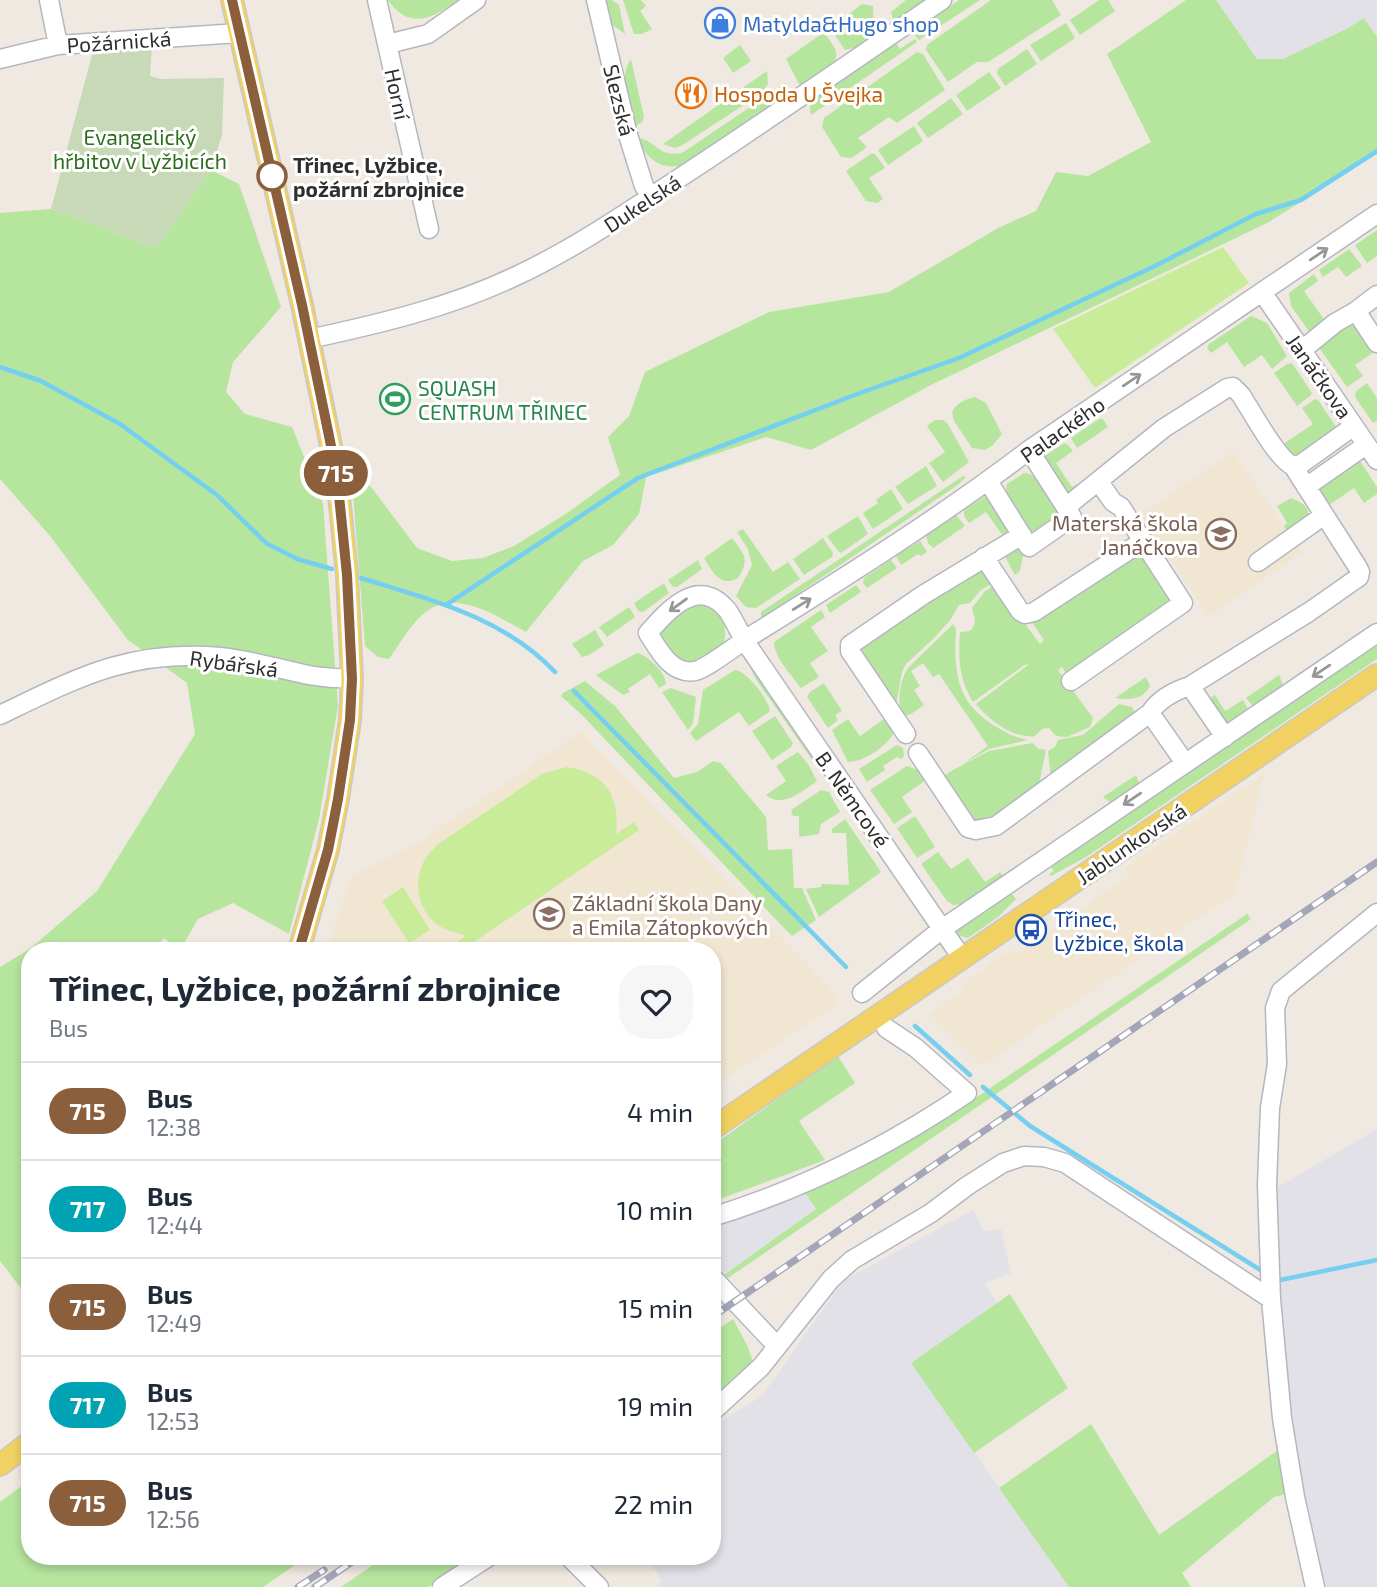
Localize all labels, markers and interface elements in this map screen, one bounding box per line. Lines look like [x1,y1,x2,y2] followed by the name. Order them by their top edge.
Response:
[703,6,737,40] shop icon: Matylda&Hugo shop
[743,11,939,36] place label: Matylda&Hugo shop
[66,25,172,57] street label: Požárnická
[599,62,641,138] street label: Slezská
[380,66,416,123] street label: Horní
[674,76,708,110] restaurant icon: Hospoda U Švejka
[714,81,883,107] place label: Hospoda U Švejka
[53,124,227,173] park label: Evangelický hřbitov v Lyžbicích
[293,152,464,201] place label: Třinec, Lyžbice, požární zbrojnice
[257,161,287,191] marker: Třinec, Lyžbice, požární zbrojnice
[599,169,685,237] street label: Dukelská
[1308,246,1328,260] one-way arrow
[1282,329,1358,423] street label: Janáčkova
[1122,373,1141,387] one-way arrow
[418,375,587,424] place label: SQUASH CENTRUM TŘINEC
[378,382,412,416] sports icon: SQUASH CENTRUM TŘINEC
[1015,391,1109,467] street label: Palackého
[296,450,376,496] line badge: 715
[318,458,354,487] text: 715
[1052,510,1198,559] place label: Materská škola Janáčkova
[1204,517,1238,551] school or university icon: Materská škola Janáčkova
[669,597,688,612] one-way arrow
[791,597,811,611] one-way arrow
[188,644,280,682] street label: Rybářská
[1312,664,1331,679] one-way arrow
[811,746,895,852] street label: B. Němcové
[1123,792,1142,806] one-way arrow
[1071,797,1191,889] street label: Jablunkovská
[572,890,768,939] place label: Základní škola Dany a Emila Zátopkových
[532,897,566,931] school or university icon: Základní škola Dany a Emila Zátopkových
[1054,906,1184,955] place label: Třinec, Lyžbice, škola
[1014,913,1048,947] bus stop icon: Třinec, Lyžbice, škola
[619,965,693,1039] button: heart
[49,968,561,1008] text: Třinec, Lyžbice, požární zbrojnice
[49,1014,88,1042] text: Bus
[147,1082,193,1113] text: Bus
[69,1096,106,1125] text: 715
[627,1096,693,1127] text: 4 min
[147,1113,201,1141] text: 12:38
[147,1180,193,1211] text: Bus
[70,1194,105,1223] text: 717
[617,1194,693,1225] text: 10 min
[147,1211,203,1239] text: 12:44
[147,1278,193,1309] text: Bus
[69,1292,106,1321] text: 715
[619,1292,693,1323] text: 15 min
[147,1309,202,1337] text: 12:49
[147,1376,193,1407] text: Bus
[70,1390,105,1419] text: 717
[618,1390,693,1421] text: 19 min
[147,1407,200,1435] text: 12:53
[147,1474,193,1505] text: Bus
[69,1488,106,1517] text: 715
[614,1488,693,1519] text: 22 min
[147,1505,200,1533] text: 12:56

